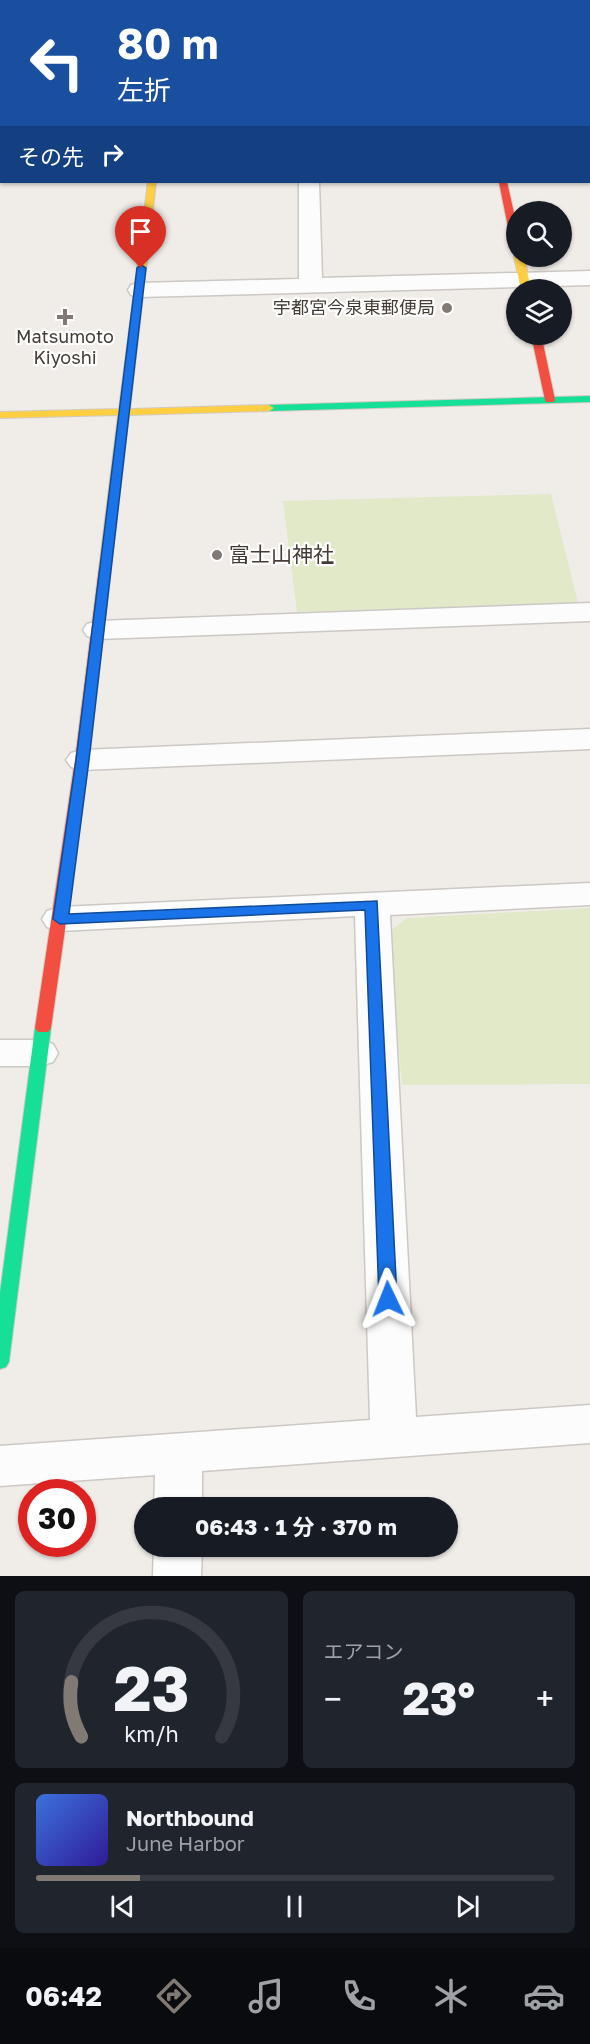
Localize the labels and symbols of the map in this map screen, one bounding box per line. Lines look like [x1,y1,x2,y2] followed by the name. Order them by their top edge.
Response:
[115,206,166,268] pin
[273,296,435,318] place label: 宇都宮今泉東郵便局
[440,301,454,315] marker: 宇都宮今泉東郵便局
[58,310,72,324] marker: Matsumoto Kiyoshi
[16,325,114,368] place label: Matsumoto Kiyoshi
[229,541,334,567] place label: 富士山神社
[210,548,224,562] marker: 富士山神社
[356,1267,420,1331] position arrow
[18,1479,96,1557] speed limit sign: 30

